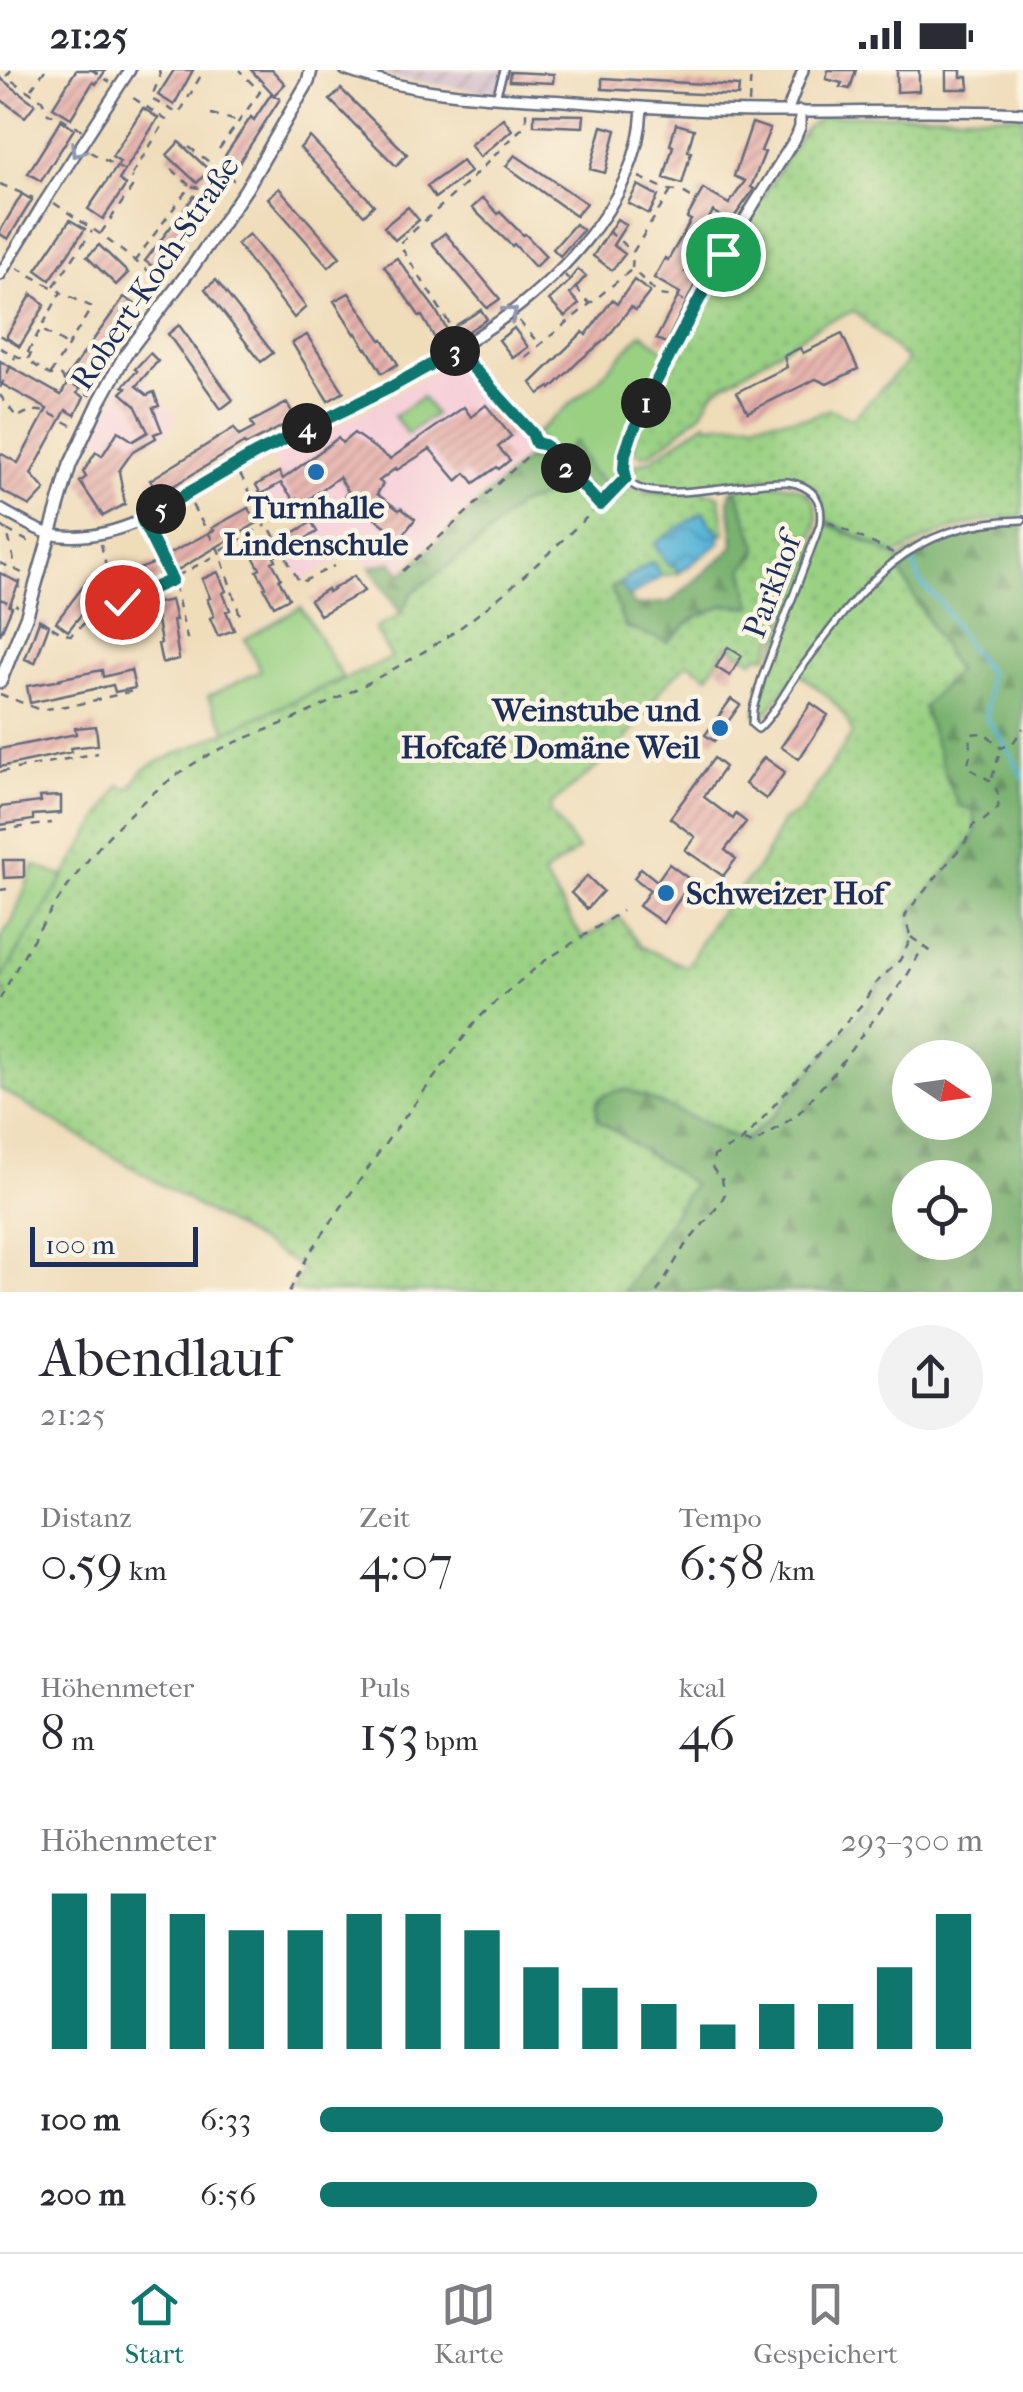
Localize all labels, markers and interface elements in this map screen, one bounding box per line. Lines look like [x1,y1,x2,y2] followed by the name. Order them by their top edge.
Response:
[50,13,128,58] text: 21:25
[70,141,89,159] one-way arrow
[63,149,247,397] street label: Robert-Koch-Straße
[681,212,766,297] pin
[696,227,751,282] icon: arrive
[500,308,518,325] one-way arrow
[430,326,480,376] pin: 3
[449,334,461,367] text: 3
[621,378,671,428] pin: 1
[641,386,651,419] text: 1
[282,403,332,453] pin: 4
[299,411,315,444] text: 4
[541,443,591,493] pin: 2
[559,451,573,484] text: 2
[305,461,327,483] marker: Turnhalle Lindenschule
[136,484,186,534] pin: 5
[224,489,409,563] place label: Turnhalle Lindenschule
[155,492,167,525] text: 5
[735,523,811,643] street label: Parkhof
[80,560,165,645] pin
[95,575,150,630] icon: check
[401,692,702,766] place label: Weinstube und Hofcafé Domäne Weil
[709,717,731,739] marker: Weinstube und Hofcafé Domäne Weil
[686,875,892,912] place label: Schweizer Hof
[655,882,677,904] marker: Schweizer Hof
[892,1040,992,1140] north arrow
[892,1040,992,1260] map controls
[892,1160,992,1260] button: locate
[30,1222,198,1266] scale bar
[45,1228,115,1261] text: 100 m
[878,1325,983,1430] button: share
[40,1326,283,1390] text: Abendlauf
[40,1396,106,1433] text: 21:25
[40,1501,132,1534] text: Distanz
[359,1501,410,1534] text: Zeit
[679,1501,762,1534] text: Tempo
[40,1534,123,1593] text: 0.59
[359,1534,453,1593] text: 4:07
[679,1534,765,1593] text: 6:58
[123,1554,167,1587] text: km
[765,1554,815,1587] text: /km
[40,1671,194,1704] text: Höhenmeter
[359,1671,410,1704] text: Puls
[679,1671,726,1704] text: kcal
[40,1704,65,1763] text: 8
[359,1704,419,1763] text: 153
[679,1704,735,1763] text: 46
[65,1724,94,1757] text: m
[419,1724,478,1757] text: bpm
[40,1822,216,1859] text: Höhenmeter
[841,1822,983,1859] text: 293–300 m
[40,2101,120,2138] text: 100 m
[200,2101,251,2138] text: 6:33
[40,2176,125,2213] text: 200 m
[200,2176,256,2213] text: 6:56
[125,2277,184,2370] tab: Start
[434,2277,504,2370] tab: Karte
[753,2277,898,2370] tab: Gespeichert

